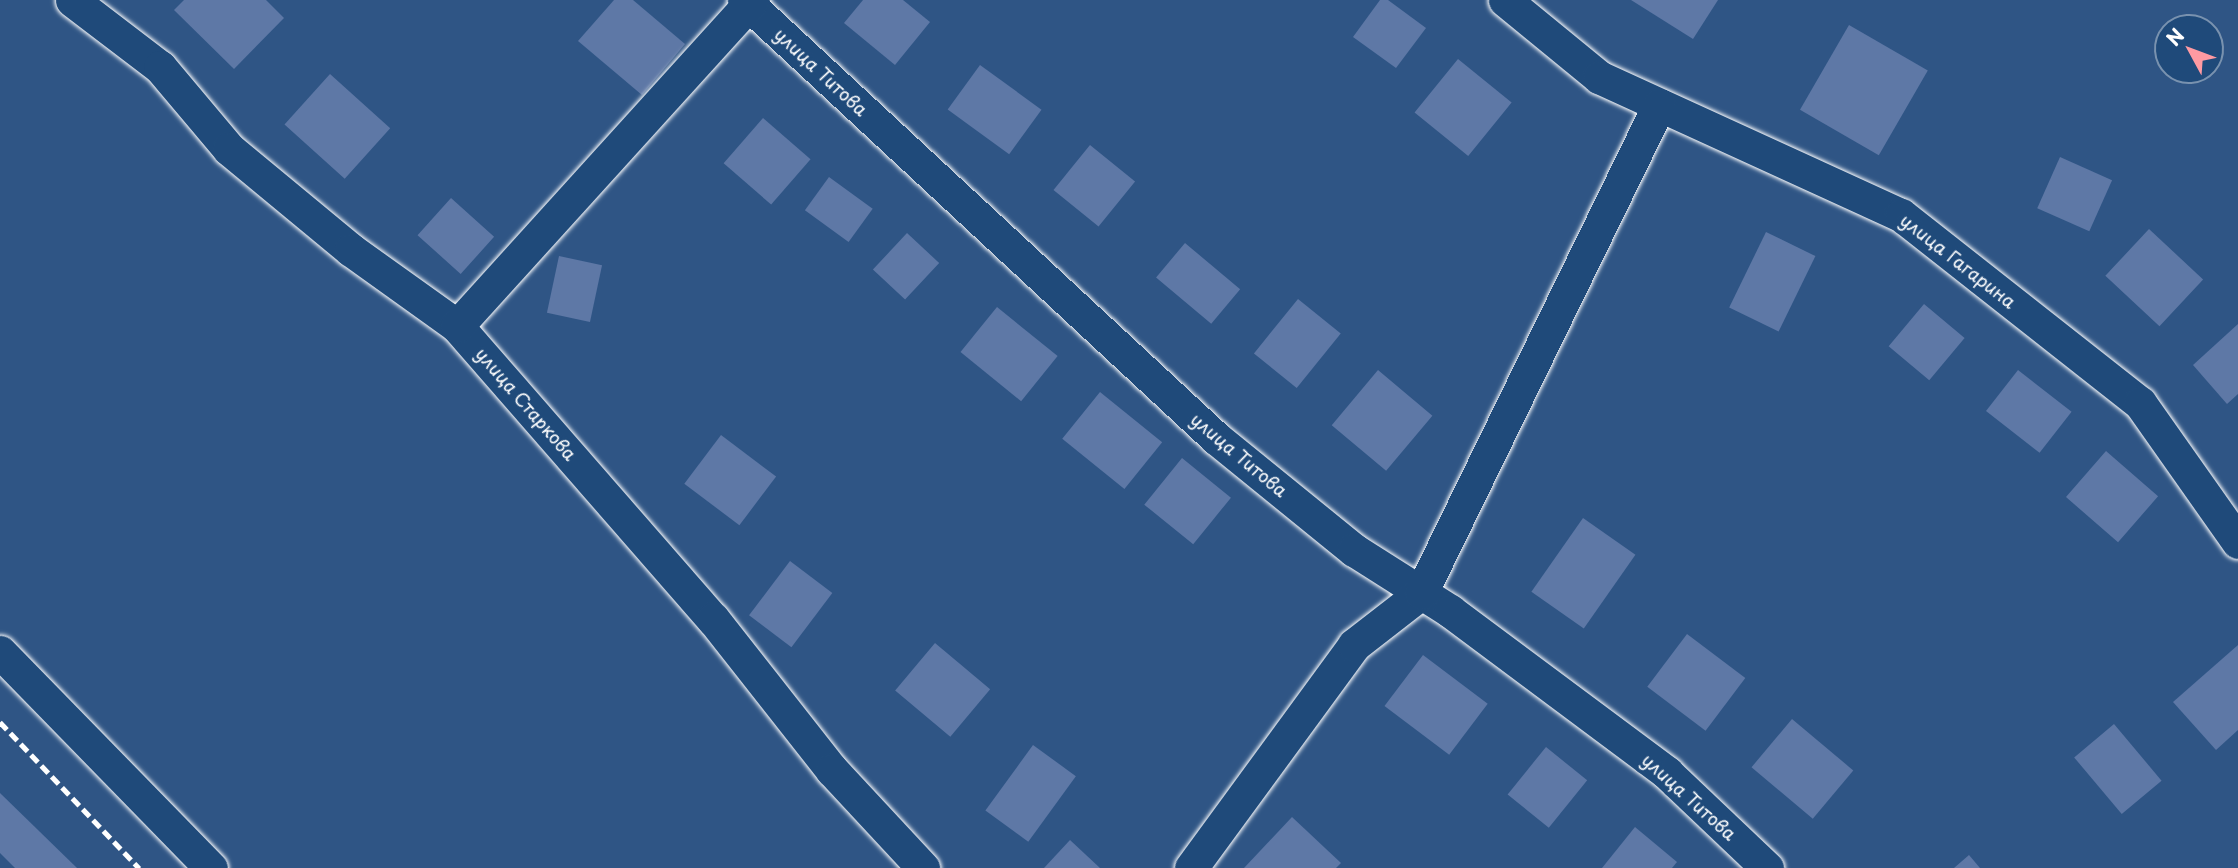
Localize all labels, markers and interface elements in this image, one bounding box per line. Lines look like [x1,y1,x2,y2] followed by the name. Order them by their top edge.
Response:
[2154,14,2224,84] north arrow
[2159,22,2190,51] text: N
[770,23,872,121] street label: улица Титова
[1896,209,2020,313] street label: улица Гагарина
[471,343,581,465] street label: улица Старкова
[1186,408,1292,502] street label: улица Титова
[1637,749,1741,845] street label: улица Титова

